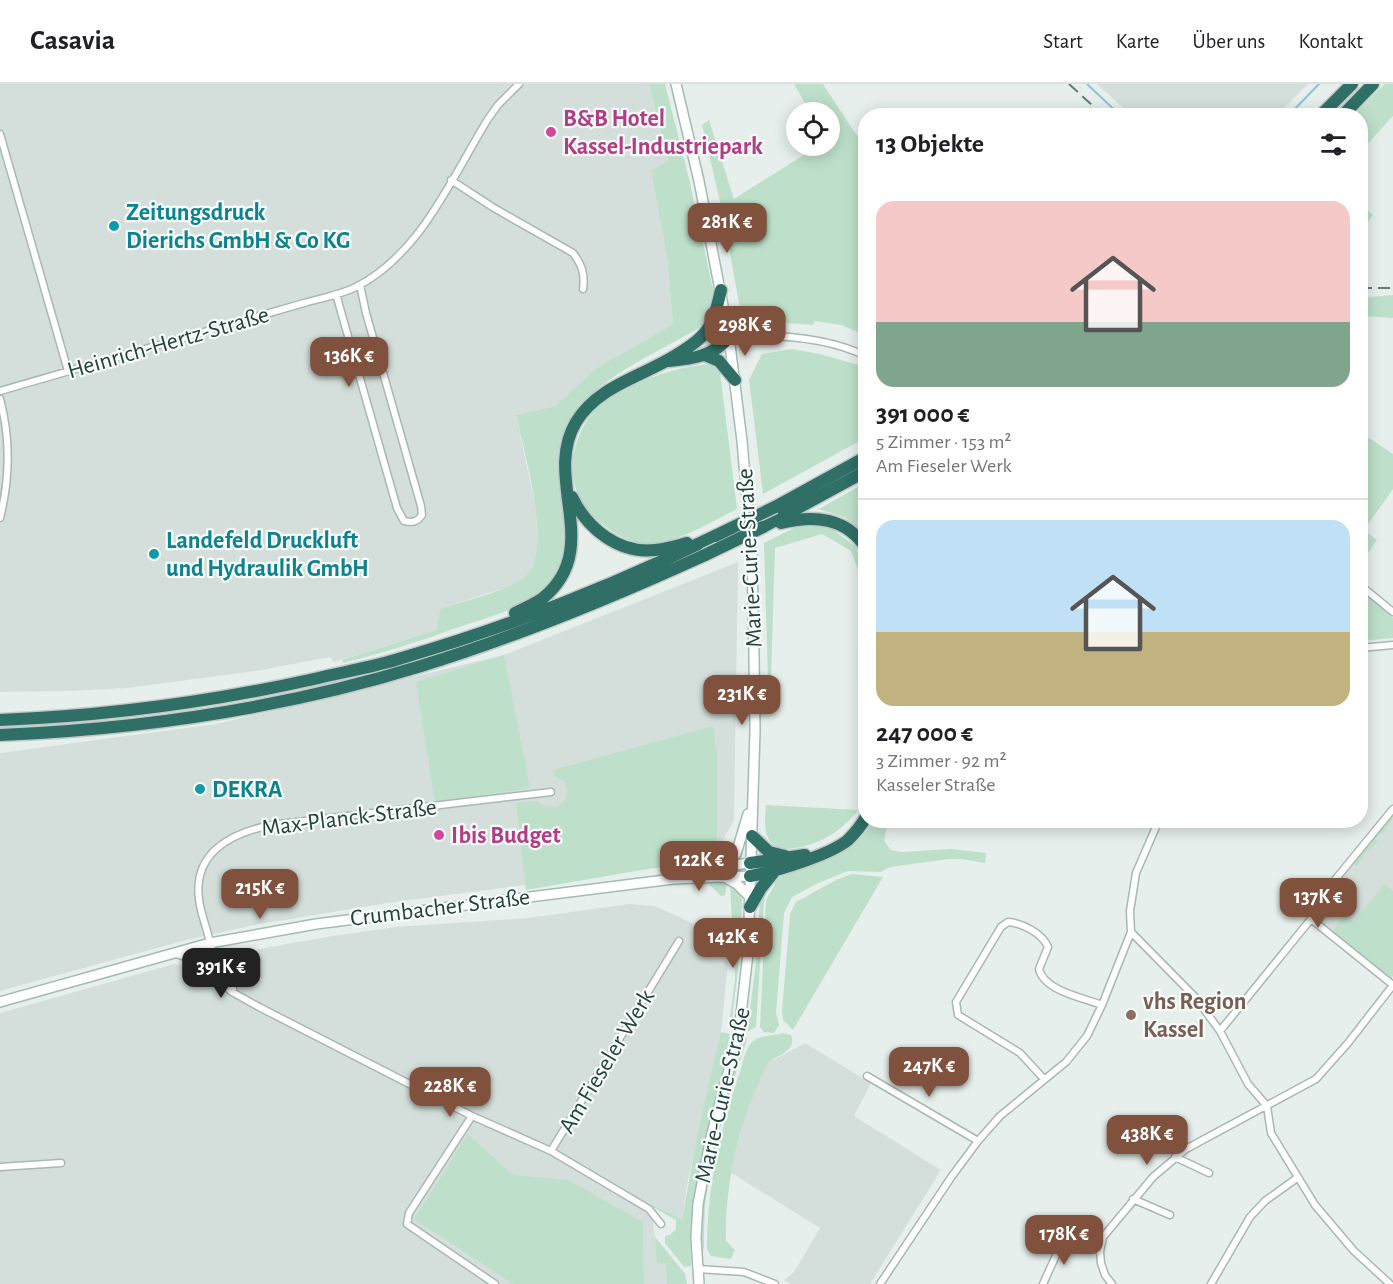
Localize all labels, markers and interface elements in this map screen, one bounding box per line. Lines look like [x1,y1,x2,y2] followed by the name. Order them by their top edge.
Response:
[30,27,115,55] text: Casavia
[1043,31,1083,52] text: Start
[1116,31,1159,52] text: Karte
[1192,31,1265,52] text: Über uns
[1298,31,1363,52] text: Kontakt
[786,102,840,156] map controls
[786,102,840,156] button: locate
[563,107,763,159] place label: B&B Hotel Kassel-Industriepark
[544,125,558,139] marker: B&B Hotel Kassel-Industriepark
[1317,128,1350,161] icon: filters
[876,131,984,157] text: 13 Objekte
[126,201,350,253] place label: Zeitungsdruck Dierichs GmbH & Co KG
[678,203,776,254] pin: 281K €
[702,212,752,232] text: 281K €
[107,219,121,233] marker: Zeitungsdruck Dierichs GmbH & Co KG
[1059,240,1167,348] icon: home
[65,303,272,383] street label: Heinrich-Hertz-Straße
[696,306,794,357] pin: 298K €
[719,315,771,335] text: 298K €
[300,337,398,388] pin: 136K €
[324,346,374,366] text: 136K €
[876,401,970,427] text: 391 000 €
[876,432,1011,452] text: 5 Zimmer · 153 m²
[876,456,1012,476] text: Am Fieseler Werk
[733,468,767,648] street label: Marie-Curie-Straße
[166,529,369,581] place label: Landefeld Druckluft und Hydraulik GmbH
[147,547,161,561] marker: Landefeld Druckluft und Hydraulik GmbH
[1059,559,1167,667] icon: home
[693,675,791,726] pin: 231K €
[717,684,767,704] text: 231K €
[876,720,973,746] text: 247 000 €
[876,751,1006,771] text: 3 Zimmer · 92 m²
[876,775,996,795] text: Kasseler Straße
[212,778,283,802] place label: DEKRA
[193,782,207,796] marker: DEKRA
[260,795,438,841] street label: Max-Planck-Straße
[451,824,561,848] place label: Ibis Budget
[432,828,446,842] marker: Ibis Budget
[650,841,748,892] pin: 122K €
[674,850,724,870] text: 122K €
[211,869,309,920] pin: 215K €
[235,878,285,898] text: 215K €
[1269,878,1367,929] pin: 137K €
[349,885,531,931] street label: Crumbacher Straße
[1294,887,1342,907] text: 137K €
[684,918,782,969] pin: 142K €
[708,927,758,947] text: 142K €
[172,948,270,999] pin: 391K €
[196,957,246,977] text: 391K €
[555,985,659,1138] street label: Am Fieseler Werk
[1143,990,1246,1042] place label: vhs Region Kassel
[691,1005,755,1185] street label: Marie-Curie-Straße
[1124,1008,1138,1022] marker: vhs Region Kassel
[880,1047,978,1098] pin: 247K €
[903,1056,955,1076] text: 247K €
[401,1067,499,1118] pin: 228K €
[424,1076,476,1096] text: 228K €
[1098,1115,1196,1166] pin: 438K €
[1121,1124,1173,1144] text: 438K €
[1015,1215,1113,1266] pin: 178K €
[1039,1224,1089,1244] text: 178K €

